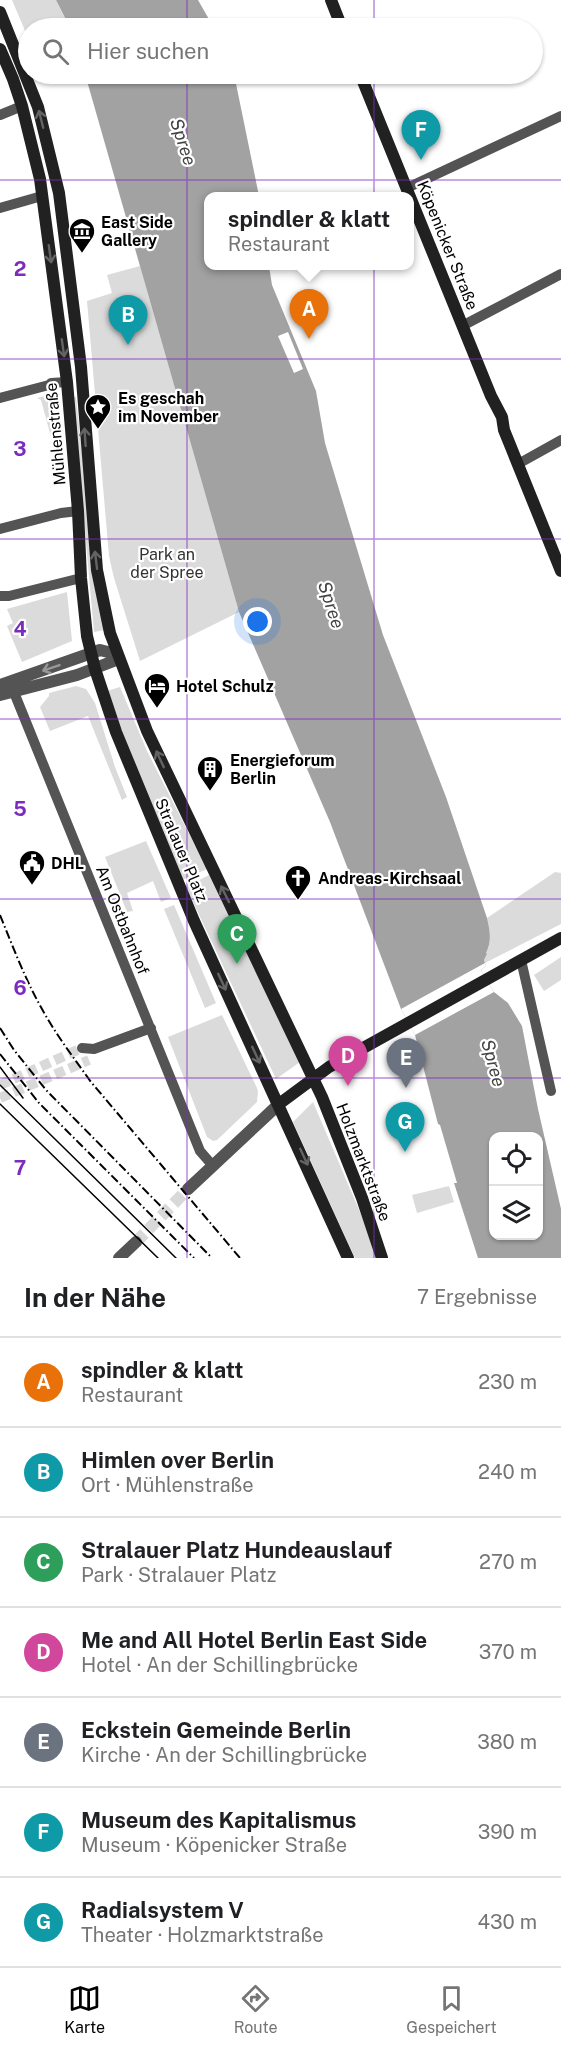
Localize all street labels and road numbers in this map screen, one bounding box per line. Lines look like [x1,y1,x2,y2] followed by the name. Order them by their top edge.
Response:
[413,178,482,313] street label: Köpenicker Straße
[42,382,69,486] street label: Mühlenstraße
[151,795,212,905] street label: Stralauer Platz
[92,863,153,977] street label: Am Ostbahnhof
[332,1100,395,1224] street label: Holzmarktstraße

